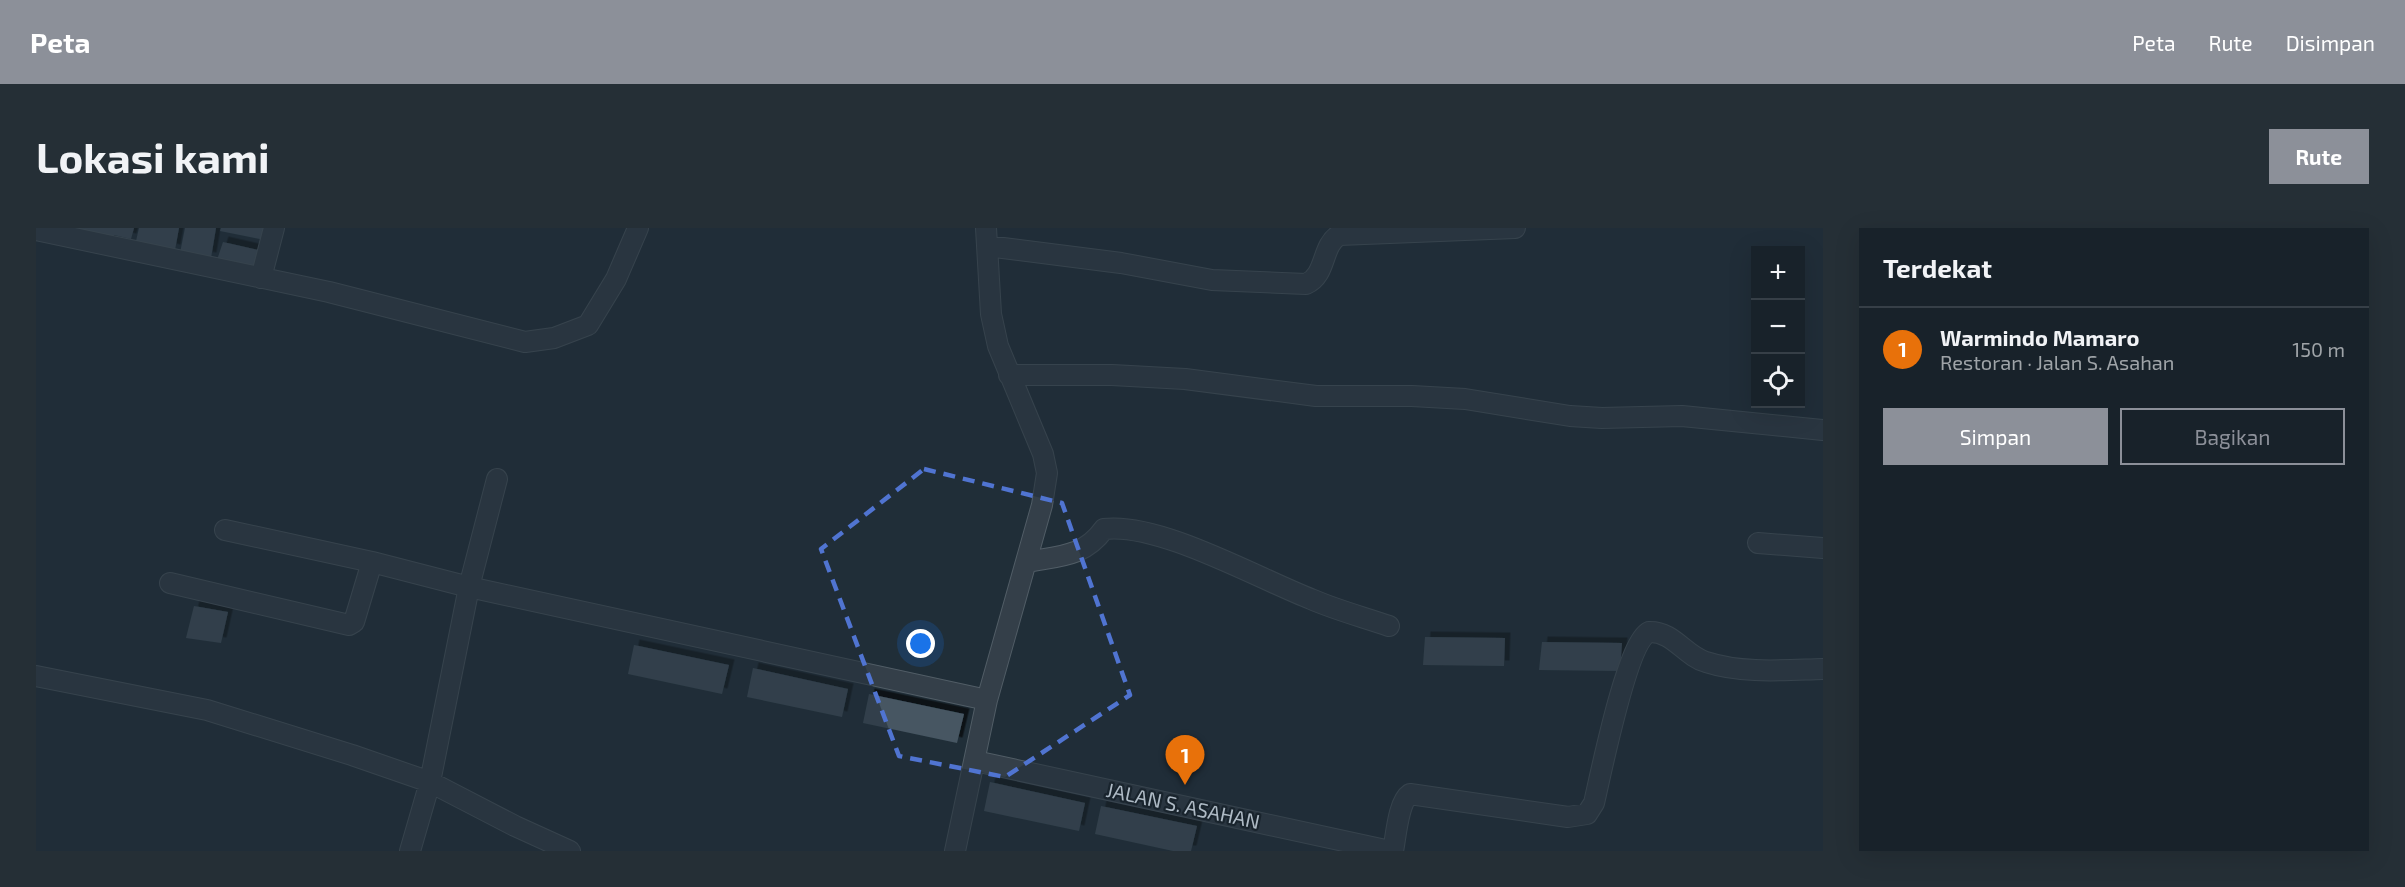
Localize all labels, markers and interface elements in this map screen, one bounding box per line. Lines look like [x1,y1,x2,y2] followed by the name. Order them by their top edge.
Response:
[30,25,90,59] text: Peta
[2132,30,2175,55] text: Peta
[2208,30,2253,55] text: Rute
[2286,30,2375,55] text: Disimpan
[2269,129,2369,184] button: Rute
[36,131,270,181] text: Lokasi kami
[1751,246,1805,408] map controls
[1751,246,1805,300] button: +
[1883,252,1992,283] text: Terdekat
[1751,300,1805,354] button: −
[1940,324,2139,350] text: Warmindo Mamaro
[1898,337,1907,361] text: 1
[2292,337,2345,361] text: 150 m
[1940,350,2174,374] text: Restoran · Jalan S. Asahan
[1751,354,1805,408] button: locate
[1883,408,2108,465] button: Simpan
[2120,408,2345,465] button: Bagikan
[906,629,935,658] your location
[1166,736,1204,785] pin: 1
[1104,777,1262,833] street label: JALAN S. ASAHAN

